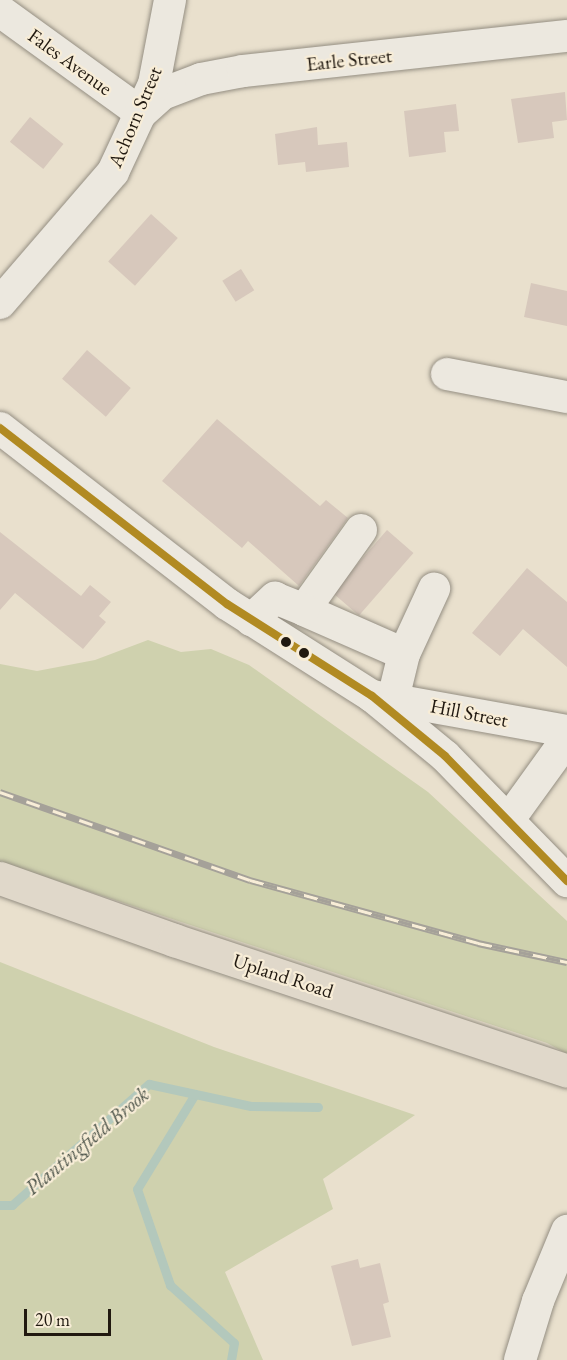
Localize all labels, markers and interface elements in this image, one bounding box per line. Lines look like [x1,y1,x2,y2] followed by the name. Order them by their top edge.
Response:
[23,23,117,101] street label: Fales Avenue
[305,44,393,76] street label: Earle Street
[103,63,167,171] street label: Achorn Street
[280,636,292,648] unlabelled marker
[298,647,310,659] unlabelled marker
[428,694,510,732] street label: Hill Street
[230,948,336,1004] street label: Upland Road
[20,1082,154,1200] water label: Plantingfield Brook
[27,1297,114,1335] scale bar
[35,1308,70,1331] text: 20 m

